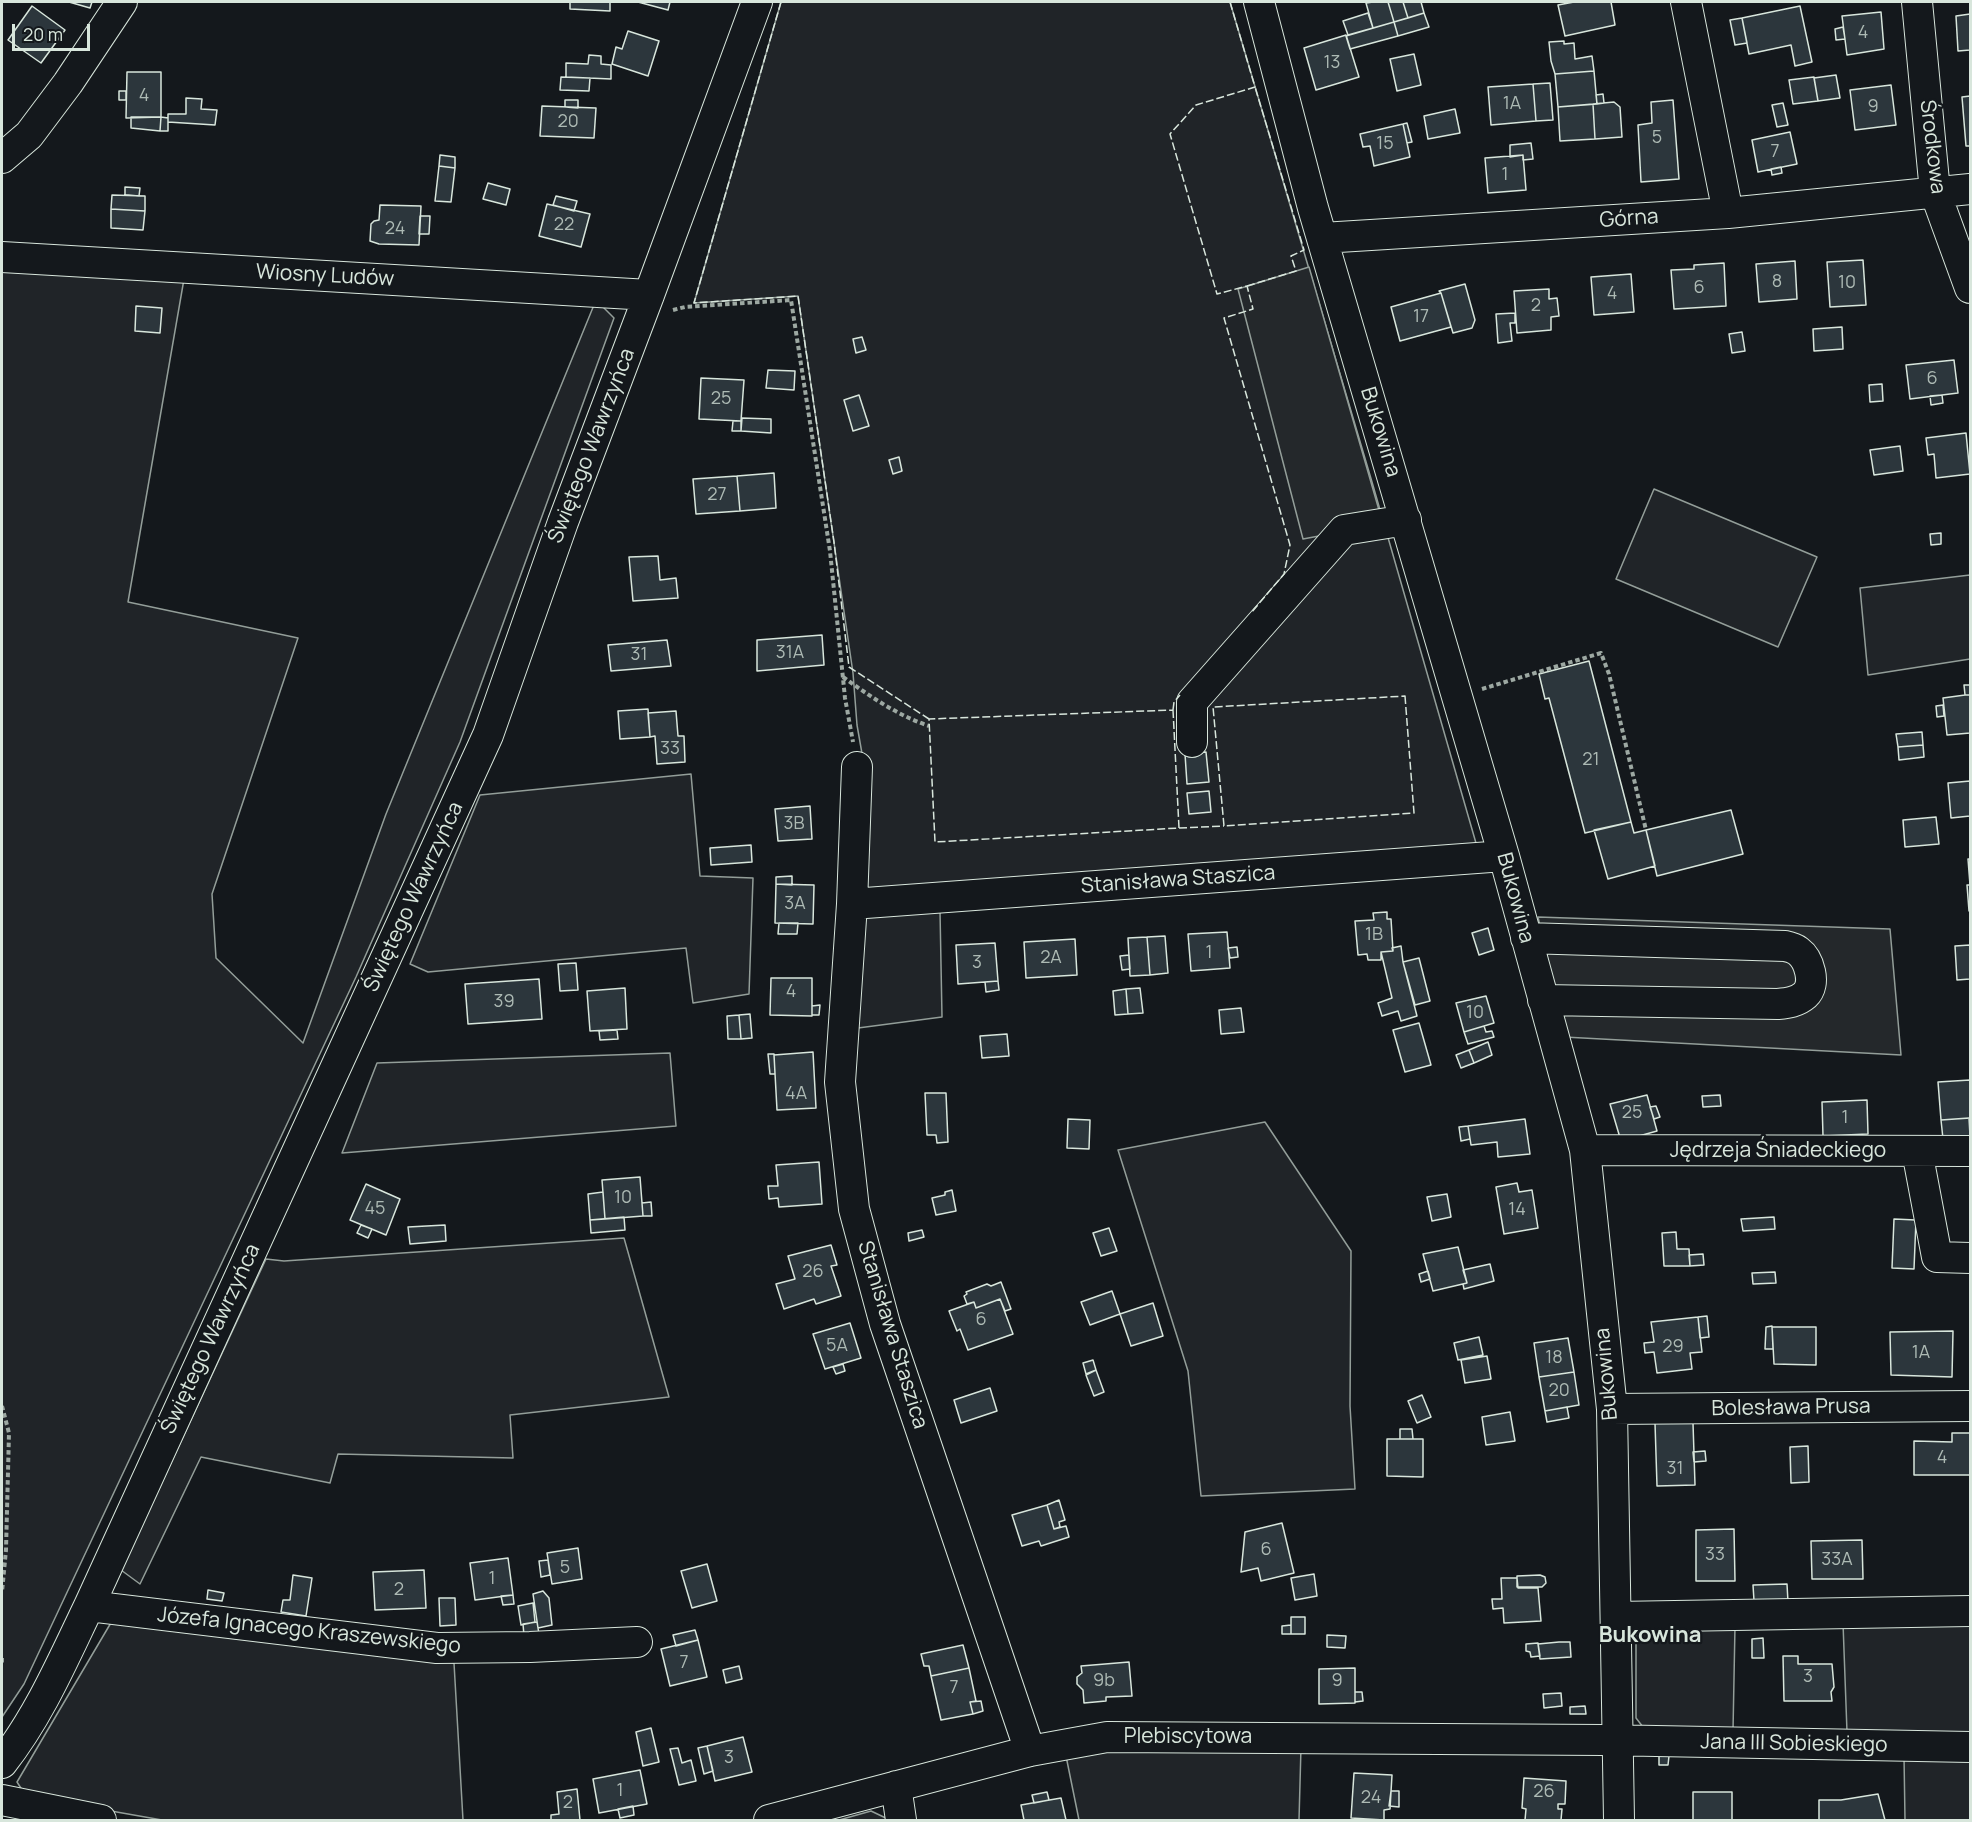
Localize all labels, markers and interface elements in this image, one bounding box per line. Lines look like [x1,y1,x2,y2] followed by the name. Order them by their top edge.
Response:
[15,12,93,50] scale bar
[23,22,63,46] text: 20 m
[1858,22,1868,44] house number: 4
[1324,52,1340,74] house number: 13
[139,85,149,107] house number: 4
[1503,93,1521,115] house number: 1A
[1867,96,1879,118] house number: 9
[1914,99,1950,195] street label: Środkowa
[557,111,579,133] house number: 20
[1652,127,1662,149] house number: 5
[1376,133,1394,155] house number: 15
[1770,141,1780,163] house number: 7
[1501,164,1509,186] house number: 1
[1599,204,1659,234] street label: Górna
[554,214,574,236] house number: 22
[385,218,405,240] house number: 24
[255,260,395,292] street label: Wiosny Ludów
[1772,271,1782,293] house number: 8
[1838,272,1856,294] house number: 10
[1693,277,1705,299] house number: 6
[1607,283,1617,305] house number: 4
[1531,295,1541,317] house number: 2
[1413,306,1429,328] house number: 17
[543,345,641,547] street label: Świętego Wawrzyńca
[1926,368,1938,390] house number: 6
[1354,384,1406,480] street label: Bukowina
[711,388,731,410] house number: 25
[707,484,727,506] house number: 27
[776,642,804,664] house number: 31A
[631,644,647,666] house number: 31
[660,738,680,760] house number: 33
[1582,749,1600,771] house number: 21
[359,798,469,996] street label: Świętego Wawrzyńca
[784,813,804,835] house number: 3B
[1491,850,1539,946] street label: Bukowina
[1080,861,1276,899] street label: Stanisława Staszica
[784,893,806,915] house number: 3A
[1365,924,1383,946] house number: 1B
[1205,942,1213,964] house number: 1
[1040,947,1062,969] house number: 2A
[972,952,982,974] house number: 3
[786,981,796,1003] house number: 4
[493,991,515,1013] house number: 39
[1466,1002,1484,1024] house number: 10
[785,1083,807,1105] house number: 4A
[1622,1102,1642,1124] house number: 25
[1841,1107,1849,1129] house number: 1
[1670,1138,1886,1164] street label: Jędrzeja Śniadeckiego
[614,1187,632,1209] house number: 10
[364,1198,386,1220] house number: 45
[1508,1199,1526,1221] house number: 14
[851,1238,933,1432] street label: Stanisława Staszica
[156,1240,266,1438] street label: Świętego Wawrzyńca
[802,1261,824,1283] house number: 26
[975,1309,987,1331] house number: 6
[1590,1327,1624,1421] street label: Bukowina
[826,1335,848,1357] house number: 5A
[1662,1336,1684,1358] house number: 29
[1912,1342,1930,1364] house number: 1A
[1545,1347,1563,1369] house number: 18
[1548,1380,1570,1402] house number: 20
[1711,1394,1871,1422] street label: Bolesława Prusa
[1937,1447,1947,1469] house number: 4
[1667,1458,1683,1480] house number: 31
[1260,1539,1272,1561] house number: 6
[1705,1544,1725,1566] house number: 33
[1821,1549,1853,1571] house number: 33A
[560,1557,570,1579] house number: 5
[488,1568,496,1590] house number: 1
[394,1579,404,1601] house number: 2
[156,1603,462,1659] street label: Józefa Ignacego Kraszewskiego
[1599,1623,1701,1649] district label: Bukowina
[679,1652,689,1674] house number: 7
[1803,1666,1813,1688] house number: 3
[1093,1670,1115,1692] house number: 9b
[1331,1670,1343,1692] house number: 9
[949,1677,959,1699] house number: 7
[1124,1724,1252,1750] street label: Plebiscytowa
[1700,1730,1888,1758] street label: Jana III Sobieskiego
[724,1747,734,1769] house number: 3
[616,1780,624,1802] house number: 1
[1533,1781,1555,1803] house number: 26
[1361,1787,1381,1809] house number: 24
[563,1792,573,1814] house number: 2

